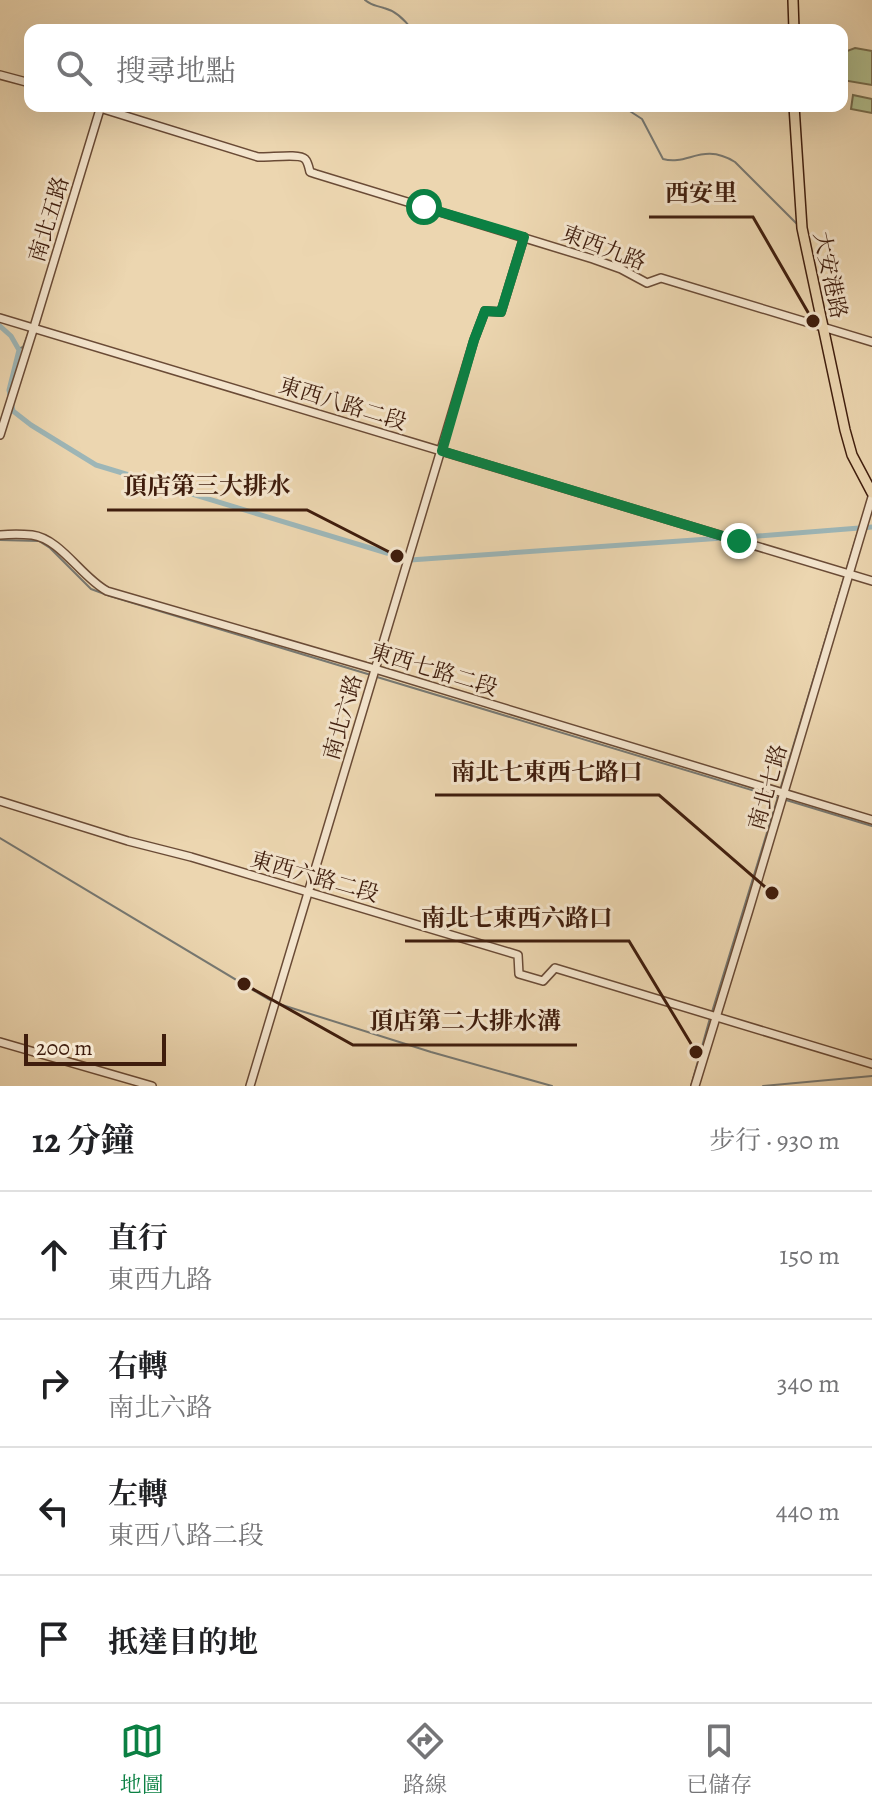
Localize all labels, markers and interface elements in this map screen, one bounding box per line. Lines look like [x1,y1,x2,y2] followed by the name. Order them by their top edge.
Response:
[24,24,848,112] search box
[52,46,96,90] icon: search
[116,51,236,91] text: 搜尋地點
[649,169,753,217] callout: 西安里
[22,173,76,266] street label: 南北五路
[665,177,737,209] text: 西安里
[406,189,442,225] route start
[557,218,650,278] street label: 東西九路
[806,229,854,321] street label: 大安港路
[275,370,410,438] street label: 東西八路二段
[107,462,307,510] callout: 頂店第三大排水
[123,470,291,502] text: 頂店第三大排水
[721,523,757,559] route end
[366,636,501,704] street label: 東西七路二段
[316,671,370,764] street label: 南北六路
[741,741,795,834] street label: 南北七路
[435,747,659,795] callout: 南北七東西七路口
[451,756,643,788] text: 南北七東西七路口
[247,844,382,910] street label: 東西六路二段
[405,893,629,941] callout: 南北七東西六路口
[421,902,613,934] text: 南北七東西六路口
[353,997,577,1045] callout: 頂店第二大排水溝
[369,1005,561,1037] text: 頂店第二大排水溝
[24,1030,166,1066] scale bar
[36,1033,93,1063] text: 200 m
[32,1117,135,1164] text: 12 分鐘
[709,1123,840,1158] text: 步行 · 930 m
[108,1218,168,1258] text: 直行
[32,1233,76,1277] icon: ahead
[779,1238,840,1273] text: 150 m
[108,1262,212,1297] text: 東西九路
[108,1346,168,1386] text: 右轉
[32,1361,76,1405] icon: right
[777,1366,840,1401] text: 340 m
[108,1390,212,1425] text: 南北六路
[108,1474,168,1514] text: 左轉
[32,1489,76,1533] icon: left
[776,1494,840,1529] text: 440 m
[108,1518,264,1553] text: 東西八路二段
[32,1617,76,1661] icon: arrive
[108,1622,258,1662] text: 抵達目的地
[120,1719,164,1800] tab: 地圖
[403,1719,447,1800] tab: 路線
[686,1719,752,1800] tab: 已儲存

